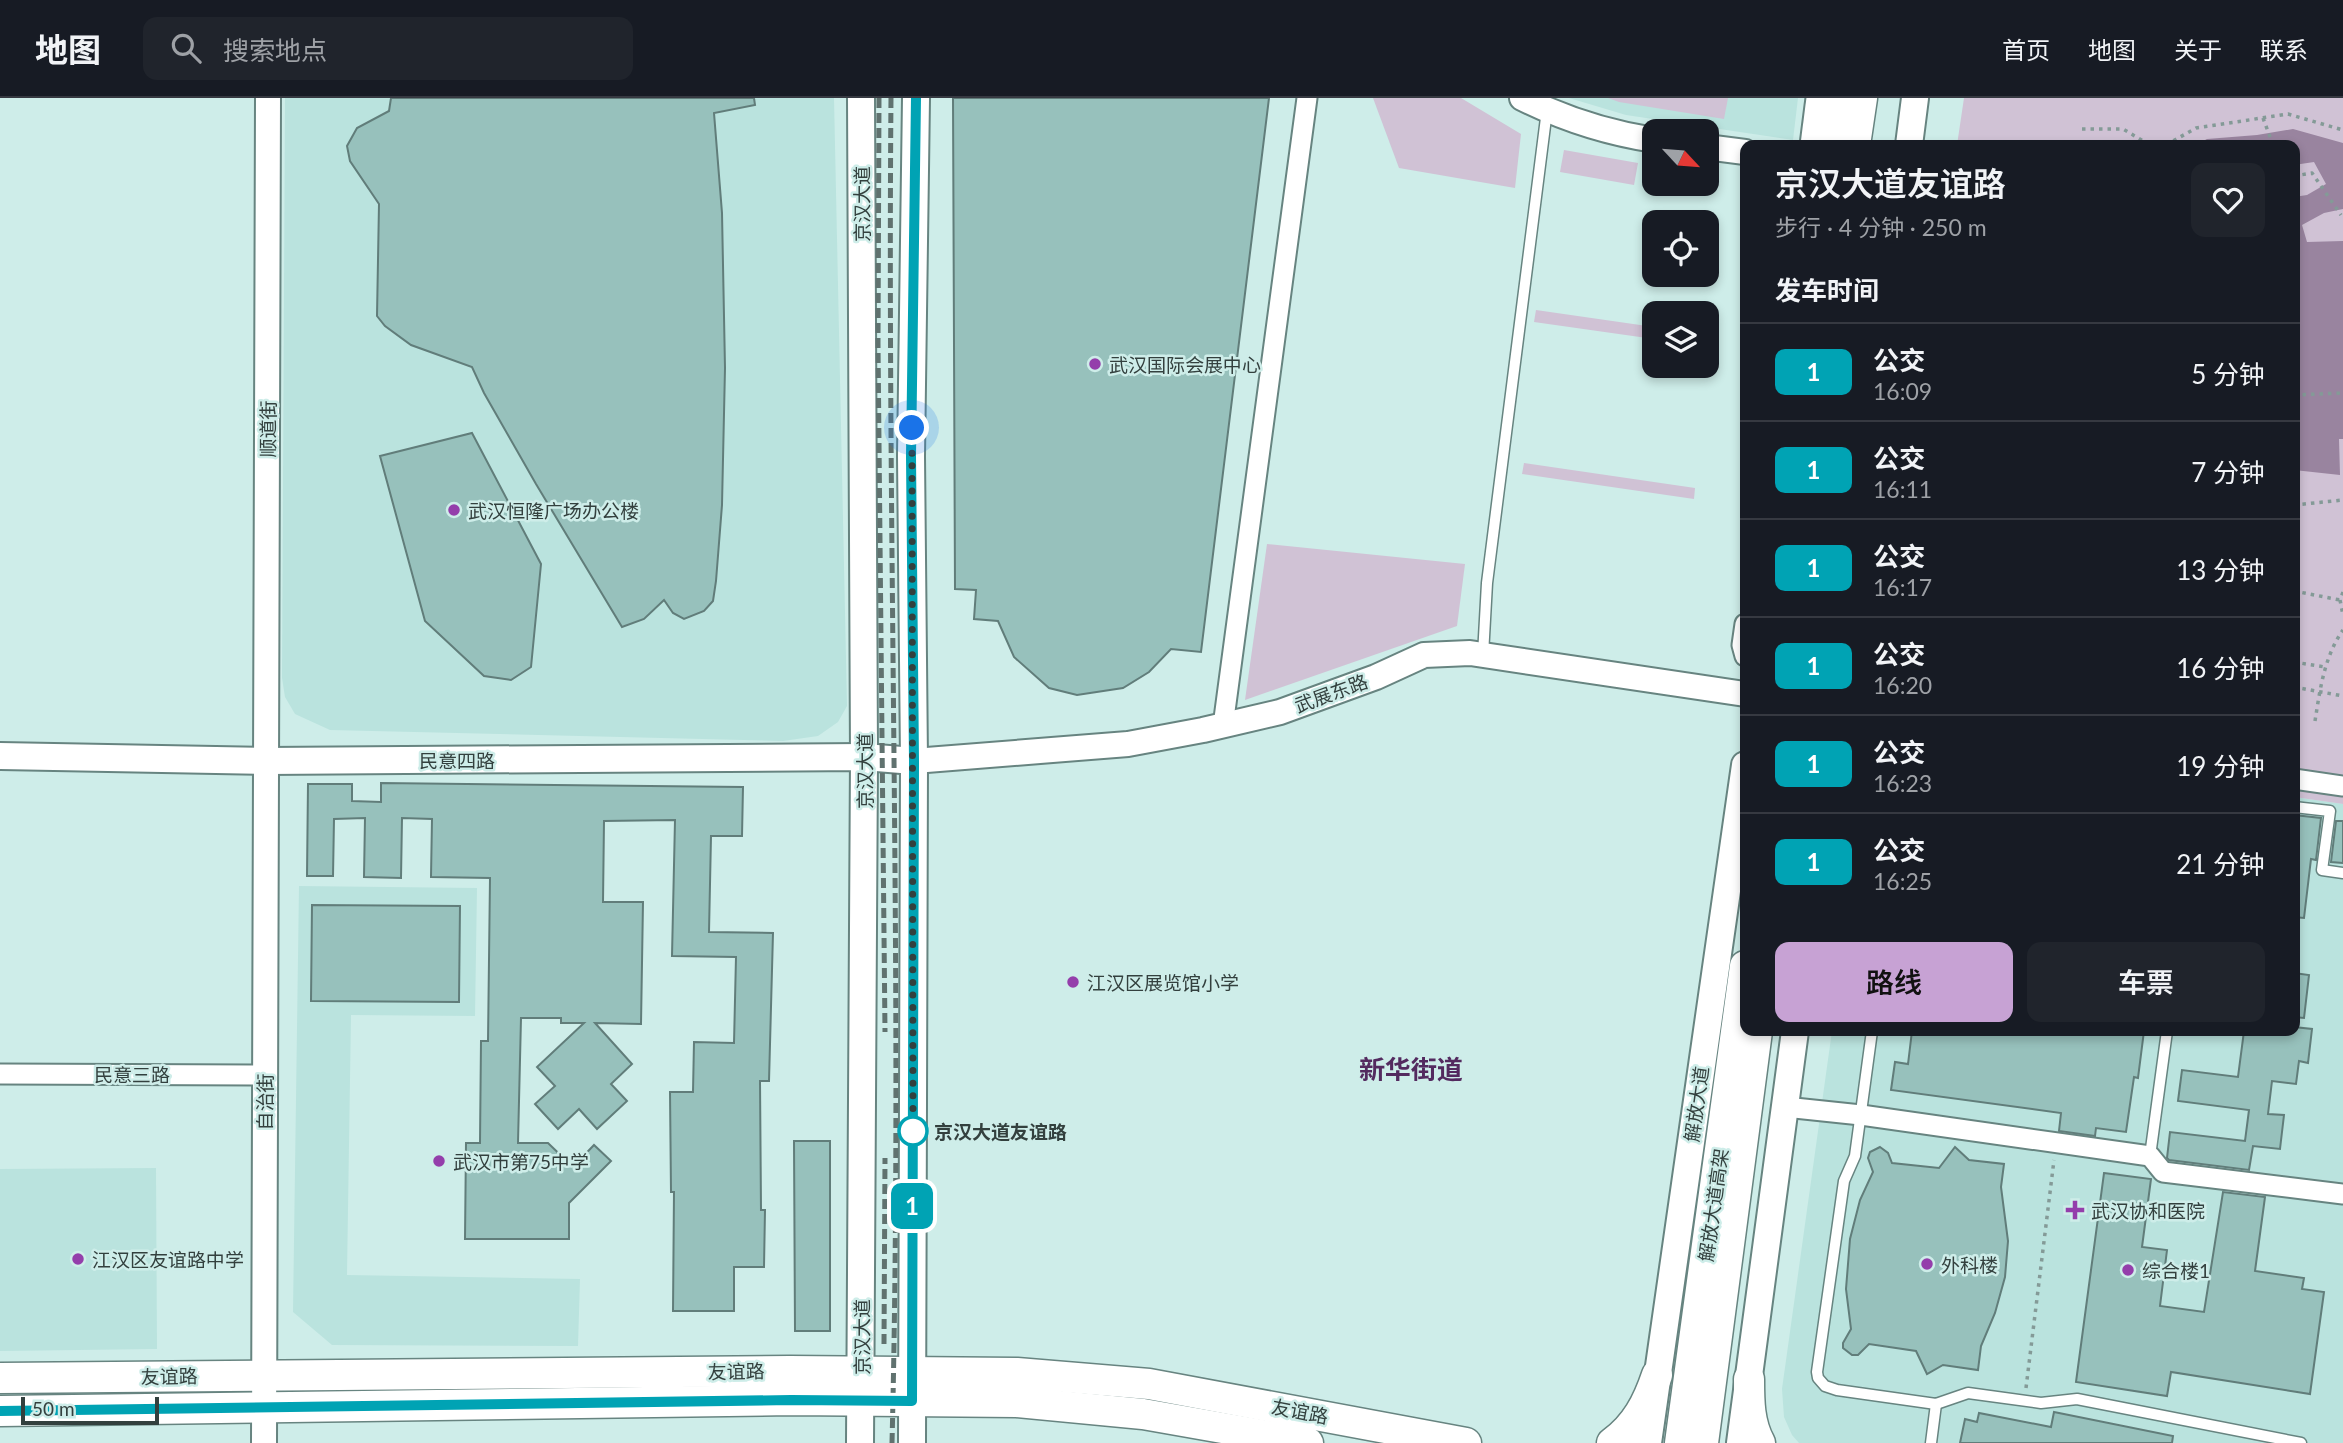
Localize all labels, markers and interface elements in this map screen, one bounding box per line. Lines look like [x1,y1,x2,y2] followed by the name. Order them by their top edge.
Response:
[143,17,633,80] search box
[35,29,101,69] text: 地图
[167,29,205,67] icon: search
[223,34,327,66] text: 搜索地点
[2002,35,2050,64] text: 首页
[2088,35,2136,64] text: 地图
[2174,35,2222,64] text: 关于
[2260,35,2308,64] text: 联系
[1642,119,1718,196] north arrow
[1642,119,1719,378] map controls
[1775,163,2006,203] text: 京汉大道友谊路
[2191,163,2265,237] button: heart
[850,166,873,242] street label: 京汉大道
[1642,210,1719,287] button: locate
[1775,213,1987,241] text: 步行 · 4 分钟 · 250 m
[1775,274,1879,306] text: 发车时间
[1642,301,1719,378] button: layers
[1873,344,1925,376] text: 公交
[1109,353,1261,376] place label: 武汉国际会展中心
[1087,356,1103,372] marker: 武汉国际会展中心
[1807,357,1820,386] text: 1
[2191,358,2265,390] text: 5 分钟
[1873,377,1932,405] text: 16:09
[256,400,279,458] street label: 顺道街
[894,410,929,445] your location
[1873,442,1925,474] text: 公交
[1807,455,1820,484] text: 1
[2191,456,2265,488] text: 7 分钟
[1873,475,1932,503] text: 16:11
[468,499,639,522] place label: 武汉恒隆广场办公楼
[446,502,462,518] marker: 武汉恒隆广场办公楼
[1873,540,1925,572] text: 公交
[1807,553,1820,582] text: 1
[2176,554,2265,586] text: 13 分钟
[1873,573,1932,601] text: 16:17
[1873,638,1925,670] text: 公交
[1807,651,1820,680] text: 1
[2176,652,2265,684] text: 16 分钟
[1291,669,1371,717] street label: 武展东路
[1873,671,1932,699] text: 16:20
[853,733,876,809] street label: 京汉大道
[1873,736,1925,768] text: 公交
[419,749,495,772] street label: 民意四路
[1807,749,1820,778] text: 1
[2176,750,2265,782] text: 19 分钟
[1873,769,1932,797] text: 16:23
[1873,834,1925,866] text: 公交
[1807,847,1820,876] text: 1
[2176,848,2265,880] text: 21 分钟
[1873,867,1932,895] text: 16:25
[1775,942,2013,1022] button: 路线
[2027,942,2265,1022] button: 车票
[1087,971,1239,994] place label: 江汉区展览馆小学
[1065,974,1081,990] marker: 江汉区展览馆小学
[1359,1053,1463,1085] district label: 新华街道
[94,1063,170,1086] street label: 民意三路
[1679,1065,1713,1143] street label: 解放大道
[253,1073,276,1131] street label: 自治街
[898,1116,928,1146] marker: 京汉大道友谊路
[934,1120,1067,1143] place label: 京汉大道友谊路
[1694,1147,1732,1263] street label: 解放大道高架
[453,1150,589,1173] place label: 武汉市第75中学
[431,1153,447,1169] marker: 武汉市第75中学
[889,1183,935,1229] line badge: 1
[905,1191,919,1220] text: 1
[2091,1199,2205,1222] place label: 武汉协和医院
[2065,1200,2085,1220] marker: 武汉协和医院
[92,1248,244,1271] place label: 江汉区友谊路中学
[70,1251,86,1267] marker: 江汉区友谊路中学
[1941,1253,1998,1276] place label: 外科楼
[1919,1256,1935,1272] marker: 外科楼
[2142,1259,2210,1282] place label: 综合楼1
[2120,1262,2136,1278] marker: 综合楼1
[850,1299,873,1375] street label: 京汉大道
[707,1359,765,1383] street label: 友谊路
[140,1364,198,1388] street label: 友谊路
[21,1394,159,1426] scale bar
[1270,1394,1330,1428] street label: 友谊路
[32,1397,75,1420] text: 50 m

